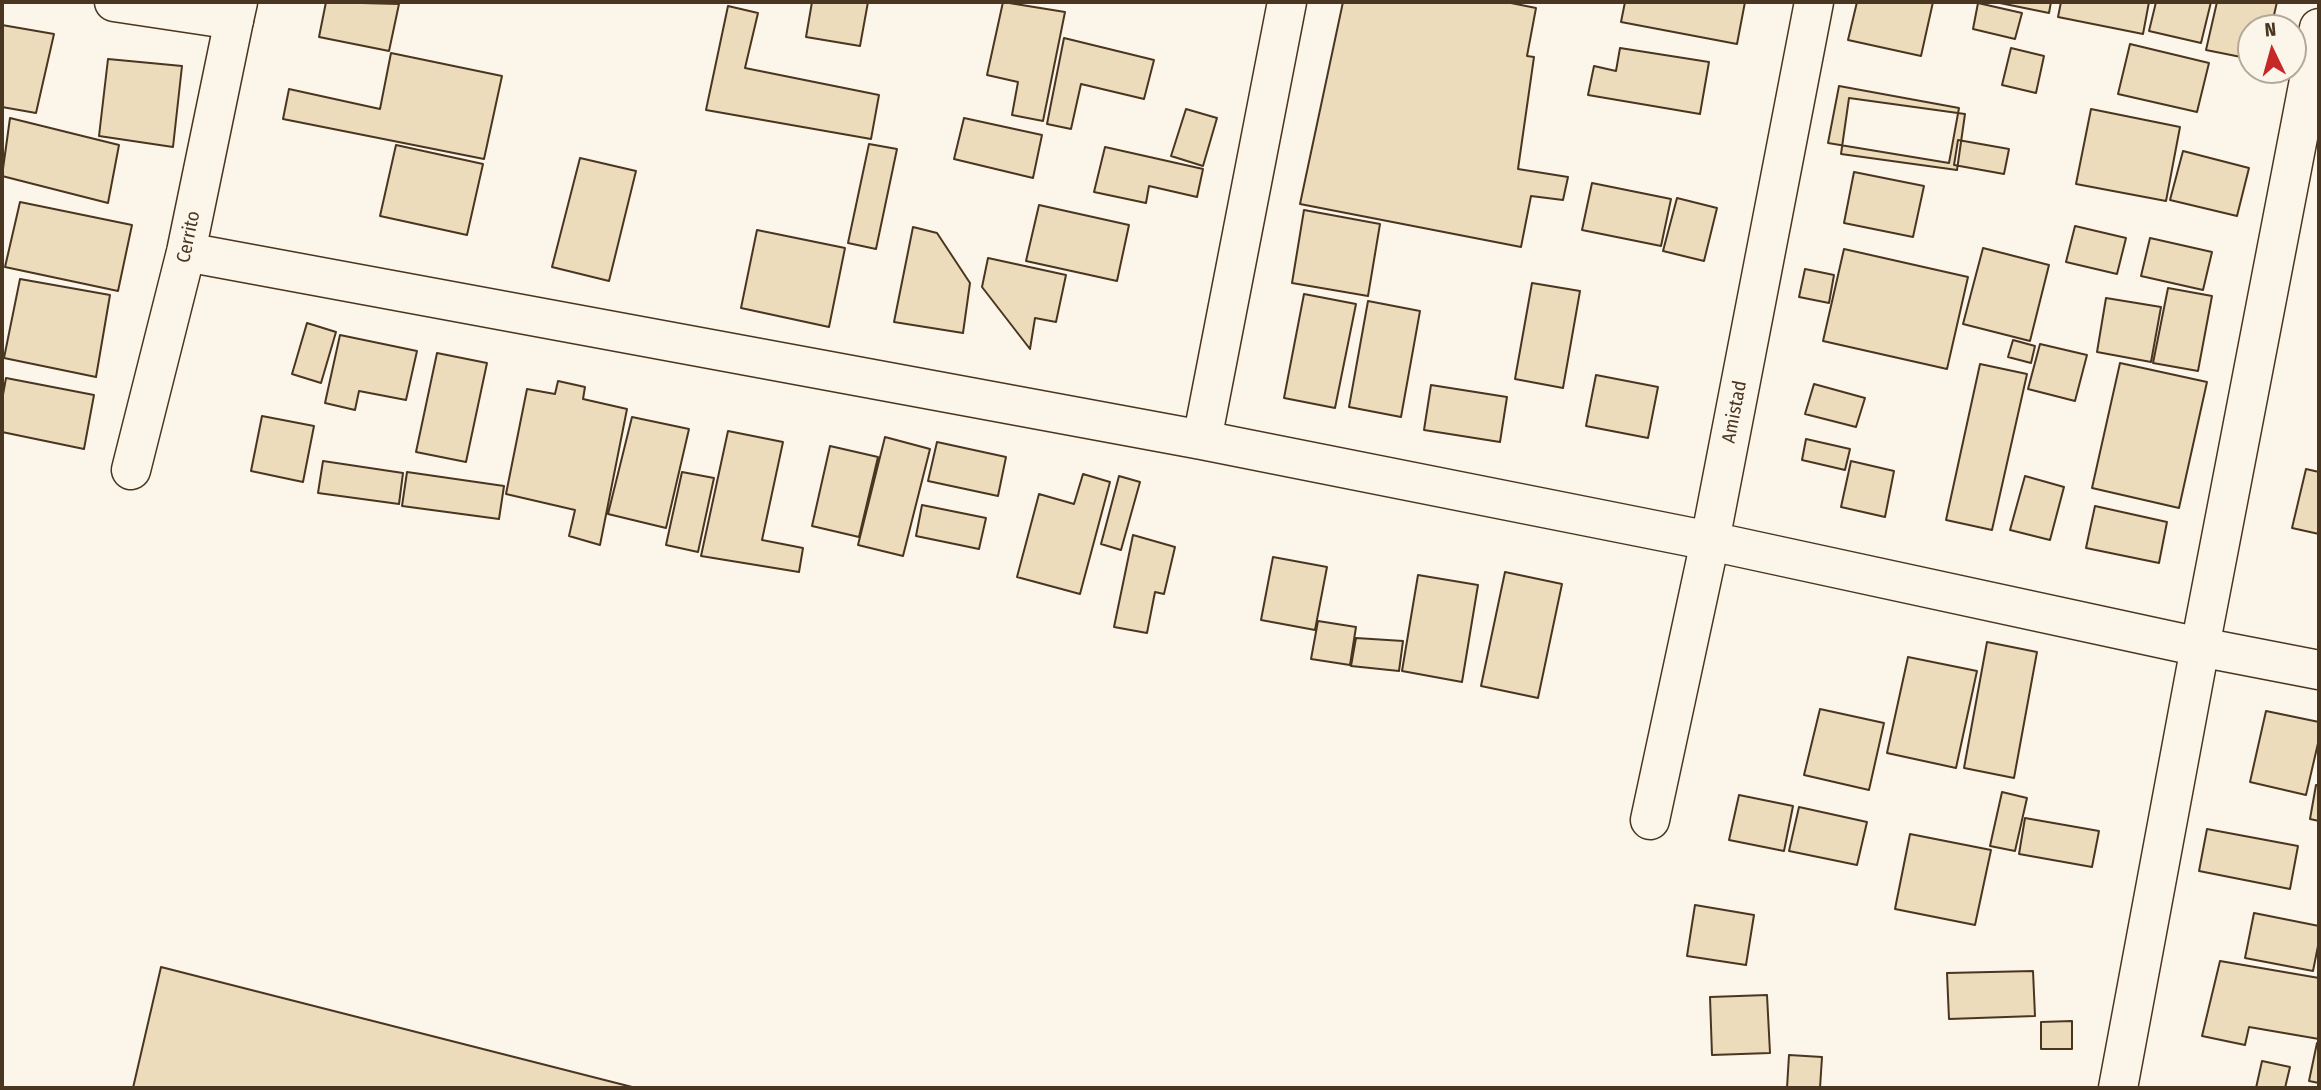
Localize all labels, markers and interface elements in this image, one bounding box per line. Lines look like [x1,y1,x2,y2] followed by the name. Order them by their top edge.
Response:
[2237,14,2307,84] north arrow
[2264,18,2277,42] text: N
[172,209,206,265] street label: Cerrito
[1718,379,1752,445] street label: Amistad

